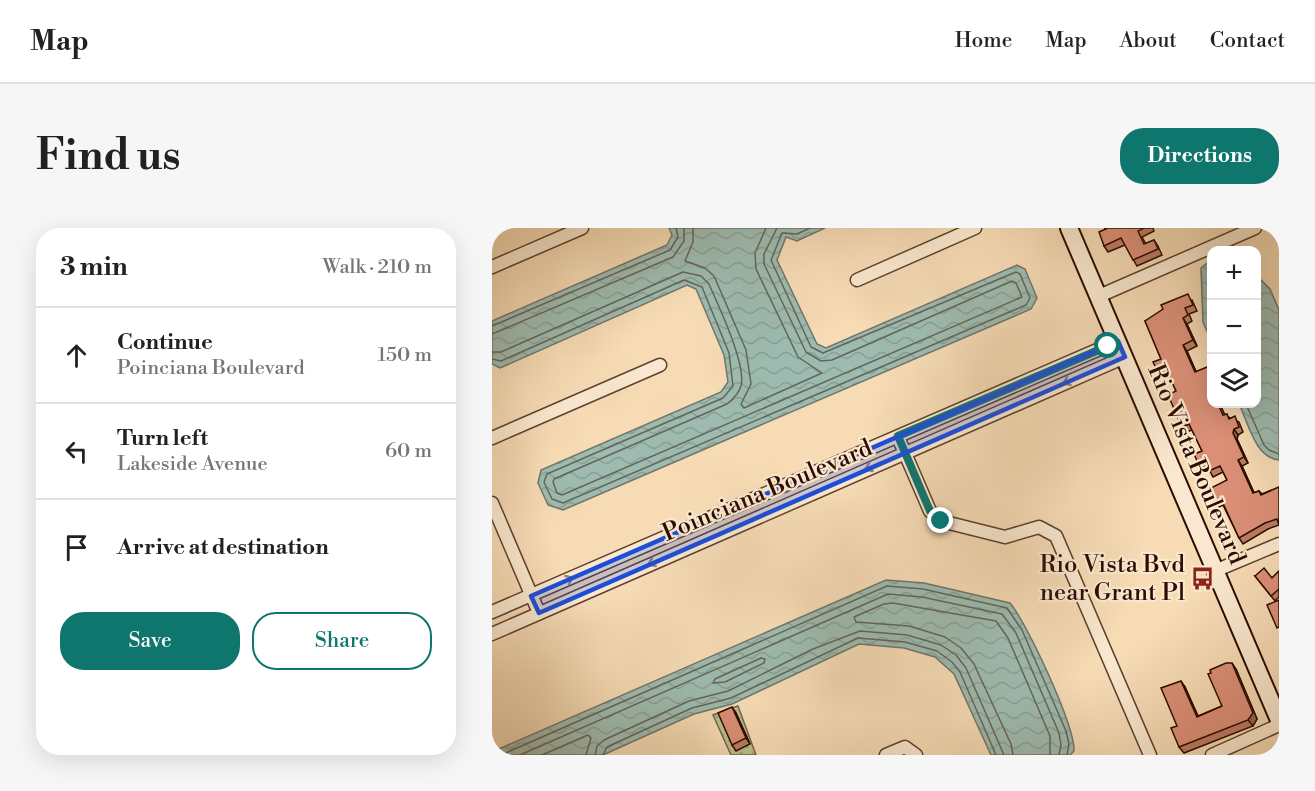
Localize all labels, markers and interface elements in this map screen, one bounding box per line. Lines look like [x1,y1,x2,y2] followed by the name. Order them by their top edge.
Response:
[30,24,89,59] text: Map
[955,28,1012,54] text: Home
[1045,28,1087,54] text: Map
[1120,28,1177,54] text: About
[1210,28,1285,54] text: Contact
[1120,128,1279,184] button: Directions
[36,130,180,183] text: Find us
[1207,246,1261,408] map controls
[1207,246,1261,300] button: +
[60,251,128,283] text: 3 min
[323,255,432,280] text: Walk · 210 m
[1207,300,1261,354] button: −
[117,329,213,356] text: Continue
[1094,332,1120,358] route start
[60,339,93,372] icon: ahead
[377,343,432,368] text: 150 m
[1207,354,1261,408] button: layers
[117,356,305,381] text: Poinciana Boulevard
[1140,360,1252,569] street label: Rio Vista Boulevard
[1063,375,1081,386] one-way arrow
[117,425,208,452] text: Turn left
[658,433,877,549] street label: Poinciana Boulevard
[60,435,93,468] icon: left
[385,439,432,464] text: 60 m
[117,452,268,477] text: Lakeside Avenue
[865,461,883,473] one-way arrow
[927,507,953,533] route end
[60,531,93,564] icon: arrive
[117,534,329,561] text: Arrive at destination
[1040,550,1185,608] place label: Rio Vista Bvd near Grant Pl
[648,555,666,567] one-way arrow
[1190,565,1216,591] bus stop icon: Rio Vista Bvd near Grant Pl
[555,575,574,586] one-way arrow
[60,612,240,670] button: Save
[252,612,432,670] button: Share

